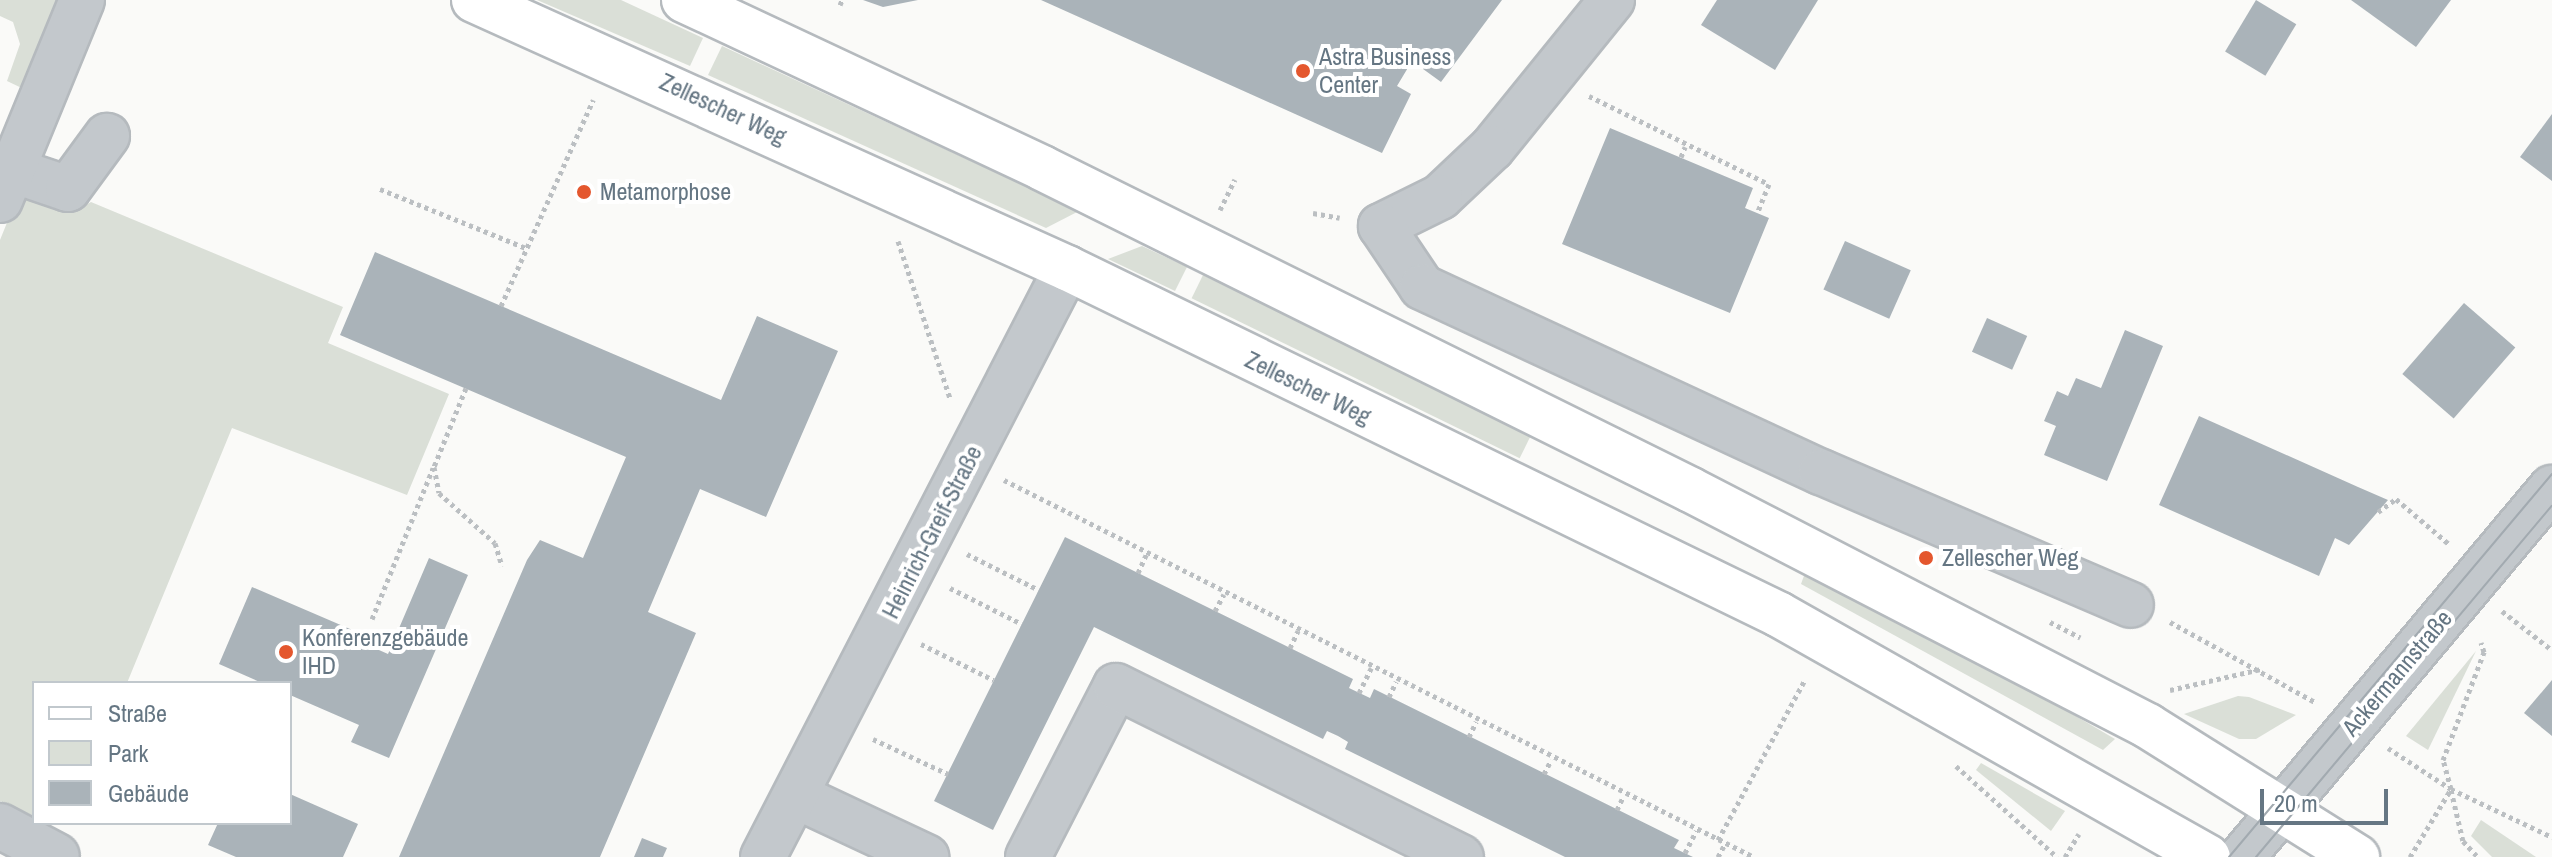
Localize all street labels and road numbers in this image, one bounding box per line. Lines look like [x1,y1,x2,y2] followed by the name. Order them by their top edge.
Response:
[655,67,791,151] street label: Zellescher Weg
[1240,345,1376,431] street label: Zellescher Weg
[876,441,988,623] street label: Heinrich-Greif-Straße
[2336,604,2458,742] street label: Ackermannstraße

